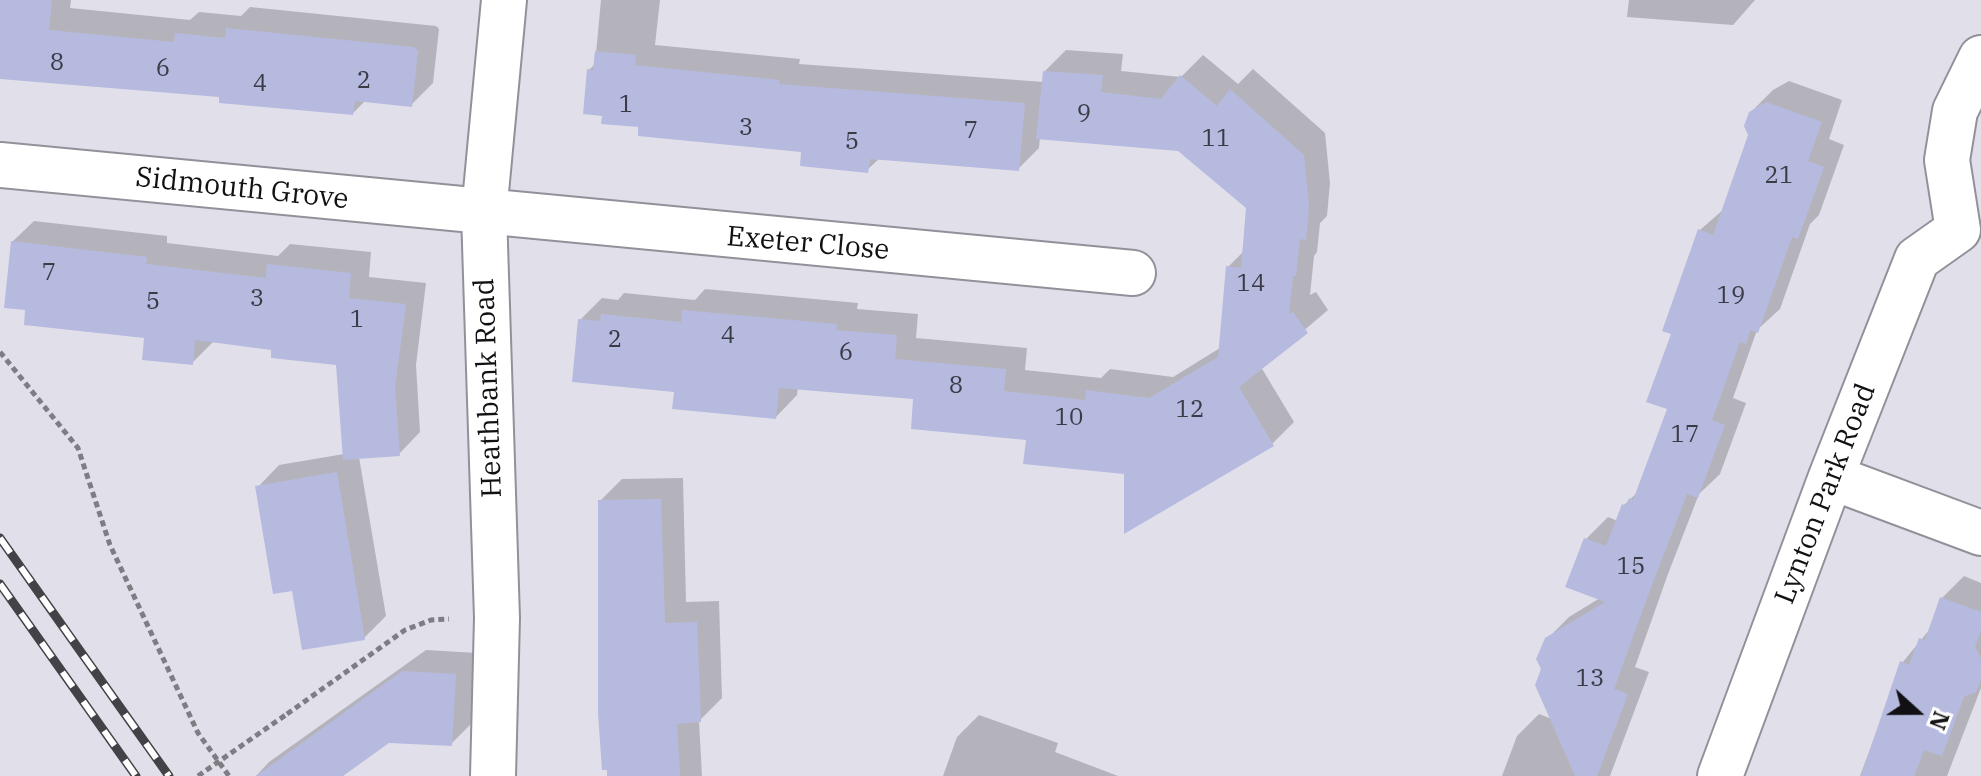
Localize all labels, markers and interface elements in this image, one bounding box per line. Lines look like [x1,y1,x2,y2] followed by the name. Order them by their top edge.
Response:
[50,49,64,77] house number: 8
[156,55,170,83] house number: 6
[357,67,371,95] house number: 2
[253,70,267,98] house number: 4
[619,91,633,119] house number: 1
[1077,100,1091,128] house number: 9
[739,114,753,142] house number: 3
[964,117,978,145] house number: 7
[1202,125,1230,153] house number: 11
[845,128,859,156] house number: 5
[134,161,350,217] street label: Sidmouth Grove
[1765,162,1793,190] house number: 21
[725,220,891,268] street label: Exeter Close
[42,259,56,287] house number: 7
[1237,270,1265,298] house number: 14
[468,278,510,498] street label: Heathbank Road
[1717,282,1745,310] house number: 19
[250,285,264,313] house number: 3
[146,288,160,316] house number: 5
[350,306,364,334] house number: 1
[721,322,735,350] house number: 4
[608,326,622,354] house number: 2
[839,339,853,367] house number: 6
[949,372,963,400] house number: 8
[1769,379,1883,609] street label: Lynton Park Road
[1176,396,1204,424] house number: 12
[1055,404,1083,432] house number: 10
[1671,421,1699,449] house number: 17
[1617,553,1645,581] house number: 15
[1576,665,1604,693] house number: 13
[1877,672,1957,752] north arrow
[1923,707,1957,734] text: N

